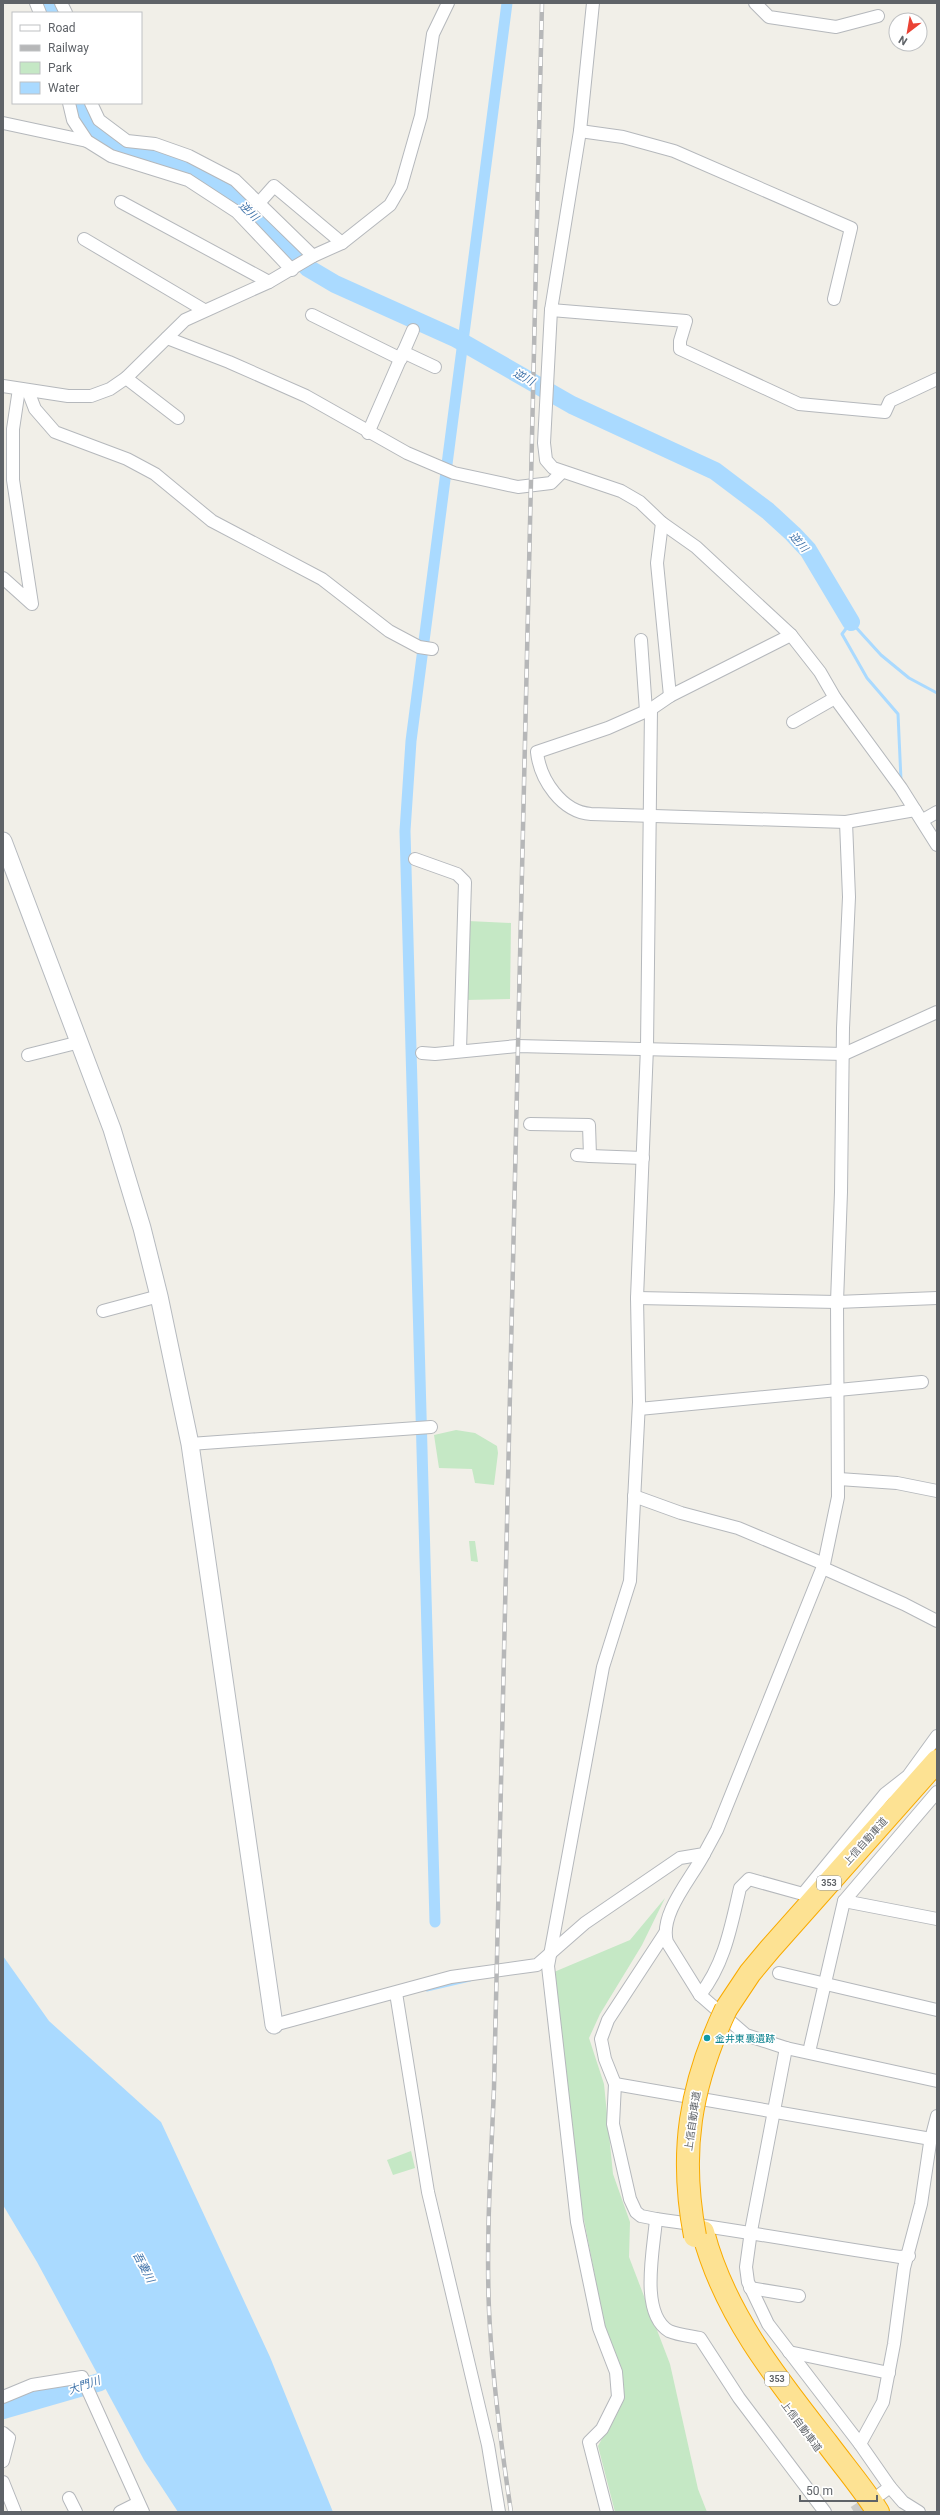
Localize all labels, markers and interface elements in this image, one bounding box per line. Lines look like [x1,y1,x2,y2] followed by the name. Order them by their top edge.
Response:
[12,12,142,104] legend
[888,12,928,52] north arrow
[48,21,76,35] text: Road
[896,32,910,48] text: N
[48,41,89,55] text: Railway
[48,61,73,75] text: Park
[48,81,79,95] text: Water
[236,199,262,224] water label: 逆川
[511,366,537,389] water label: 逆川
[787,530,811,556] water label: 逆川
[841,1815,890,1867] street label: 上信自動車道
[817,1876,841,1890] road number: 353
[702,2033,712,2043] marker: 金井東裏遺跡
[715,2033,775,2044] place label: 金井東裏遺跡
[683,2091,702,2152] street label: 上信自動車道
[130,2250,158,2286] water label: 吾妻川
[765,2372,789,2386] road number: 353
[66,2374,103,2397] water label: 大門川
[779,2399,824,2454] street label: 上信自動車道
[800,2477,877,2503] scale bar
[806,2484,833,2498] text: 50 m

